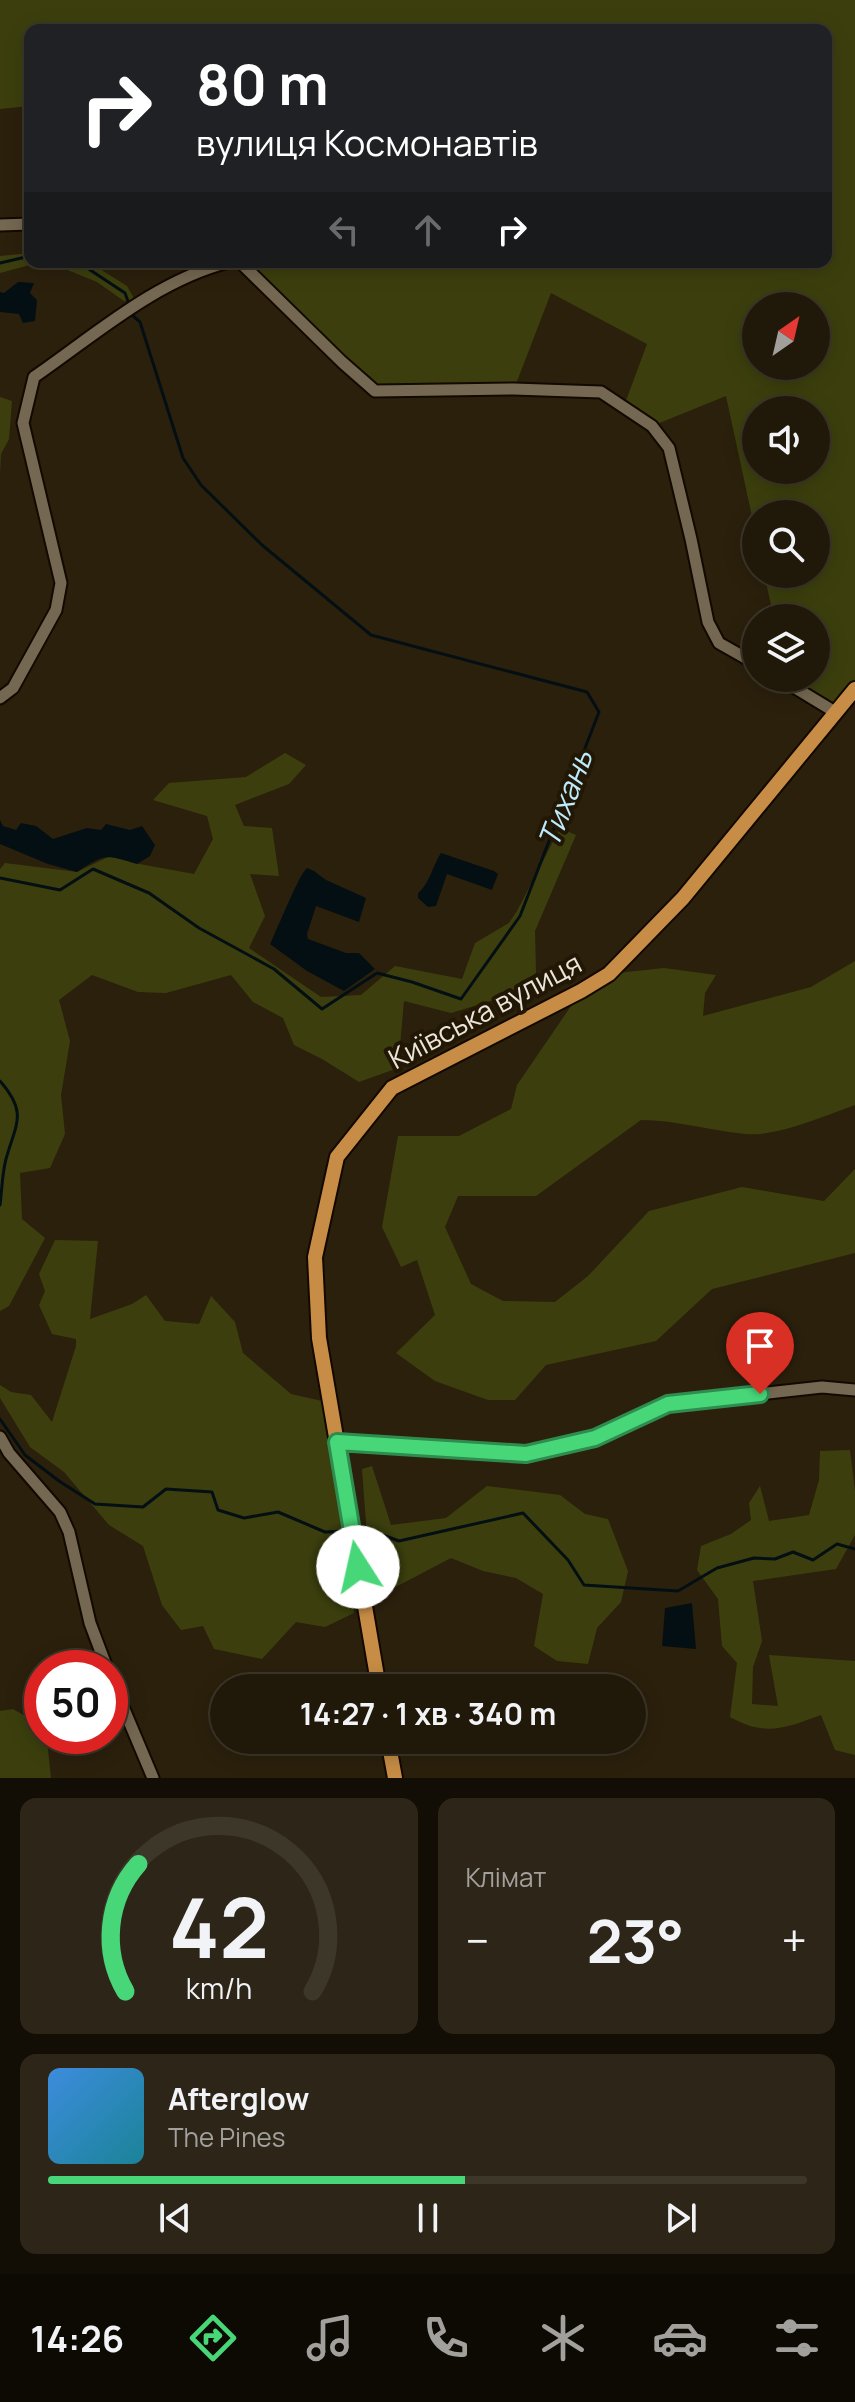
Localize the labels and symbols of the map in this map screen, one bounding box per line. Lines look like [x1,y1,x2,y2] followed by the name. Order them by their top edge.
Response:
[742,292,830,380] north arrow
[527,743,602,853] water label: Тихань
[381,943,588,1077] street label: Київська вулиця
[726,1312,794,1394] pin
[316,1525,400,1609] position arrow
[24,1650,128,1754] speed limit sign: 50

